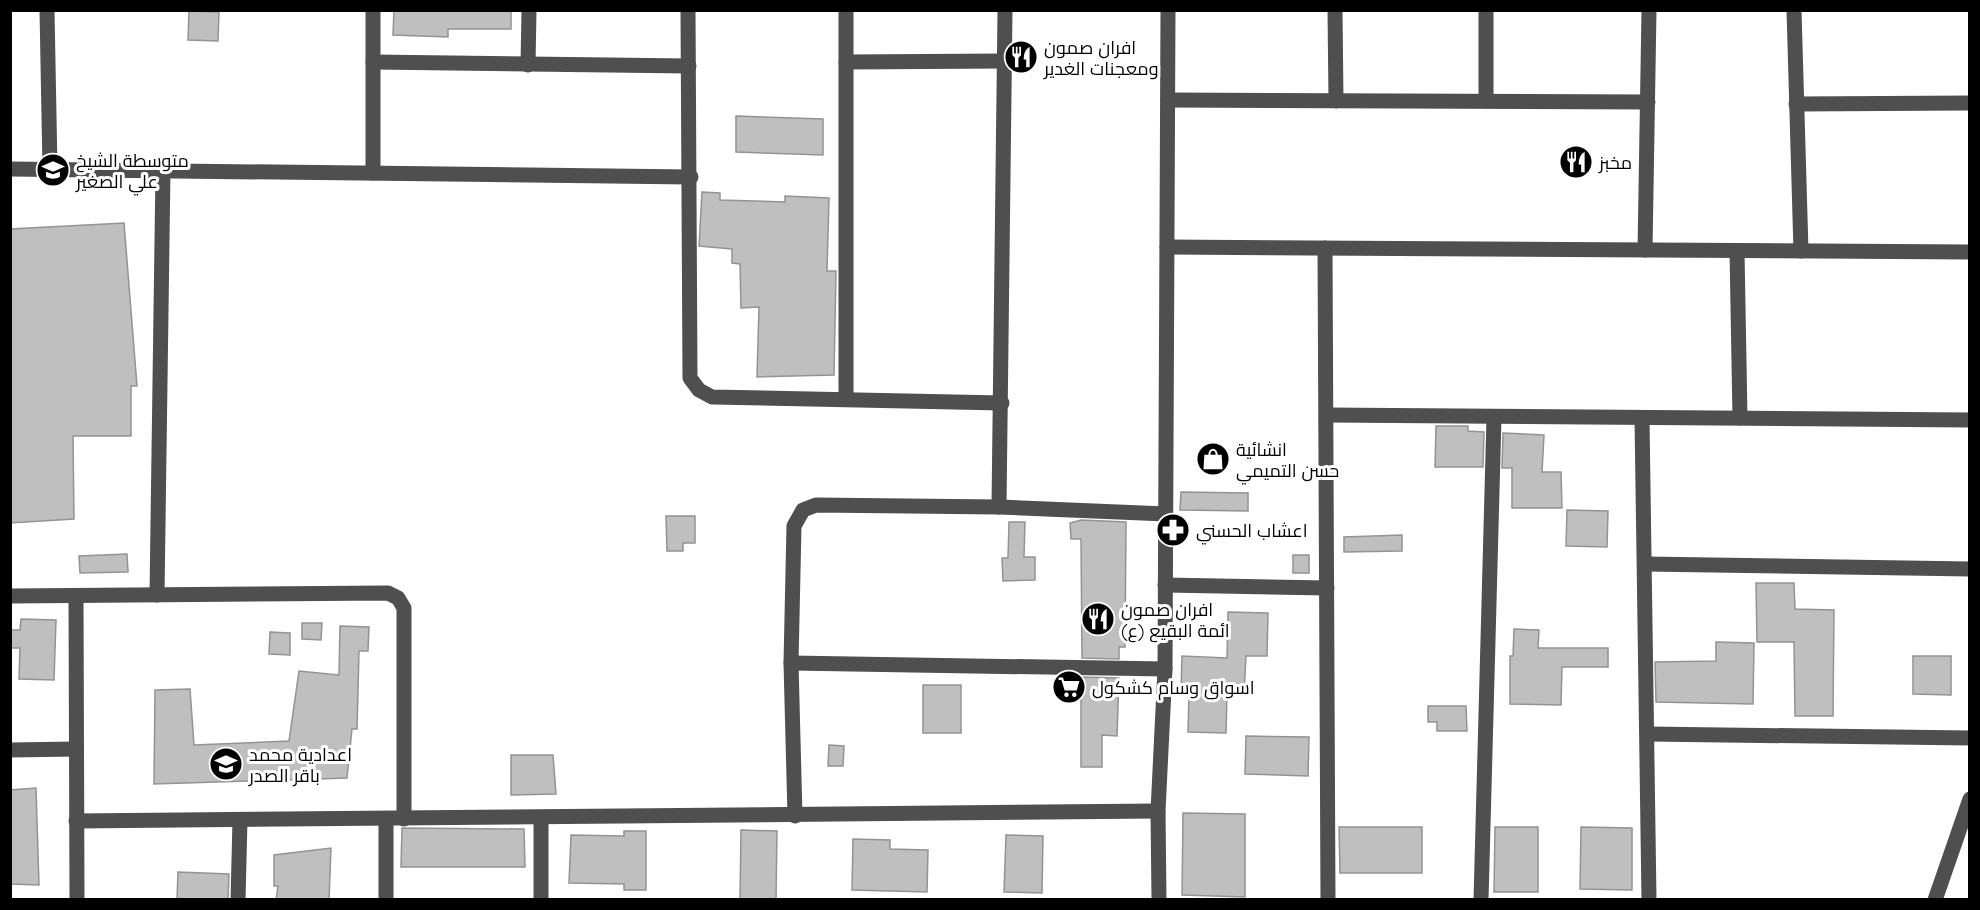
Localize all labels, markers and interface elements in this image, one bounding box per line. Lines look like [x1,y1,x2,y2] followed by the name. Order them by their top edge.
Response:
[1043,36,1158,80] place label: افران صمون ومعجنات الغدير
[1003,39,1039,75] restaurant icon: افران صمون ومعجنات الغدير
[1558,144,1594,180] restaurant icon: مخبز
[75,149,189,196] place label: متوسطة الشيخ علي الصغير
[1598,151,1632,174] place label: مخبز
[35,152,71,188] school or university icon: متوسطة الشيخ علي الصغير
[1236,438,1339,485] place label: انشائية حسن التميمي
[1195,441,1231,477] shop icon: انشائية حسن التميمي
[1155,512,1191,548] pharmacy icon: اعشاب الحسني
[1196,519,1308,545] place label: اعشاب الحسني
[1121,598,1230,643] place label: افران صمون ائمة البقيع (ع)
[1080,601,1116,637] restaurant icon: افران صمون ائمة البقيع (ع)
[1051,669,1087,705] supermarket icon: اسواق وسام كشكول
[1092,676,1255,700] place label: اسواق وسام كشكول
[248,743,352,787] place label: اعدادية محمد باقر الصدر
[208,746,244,782] school or university icon: اعدادية محمد باقر الصدر

